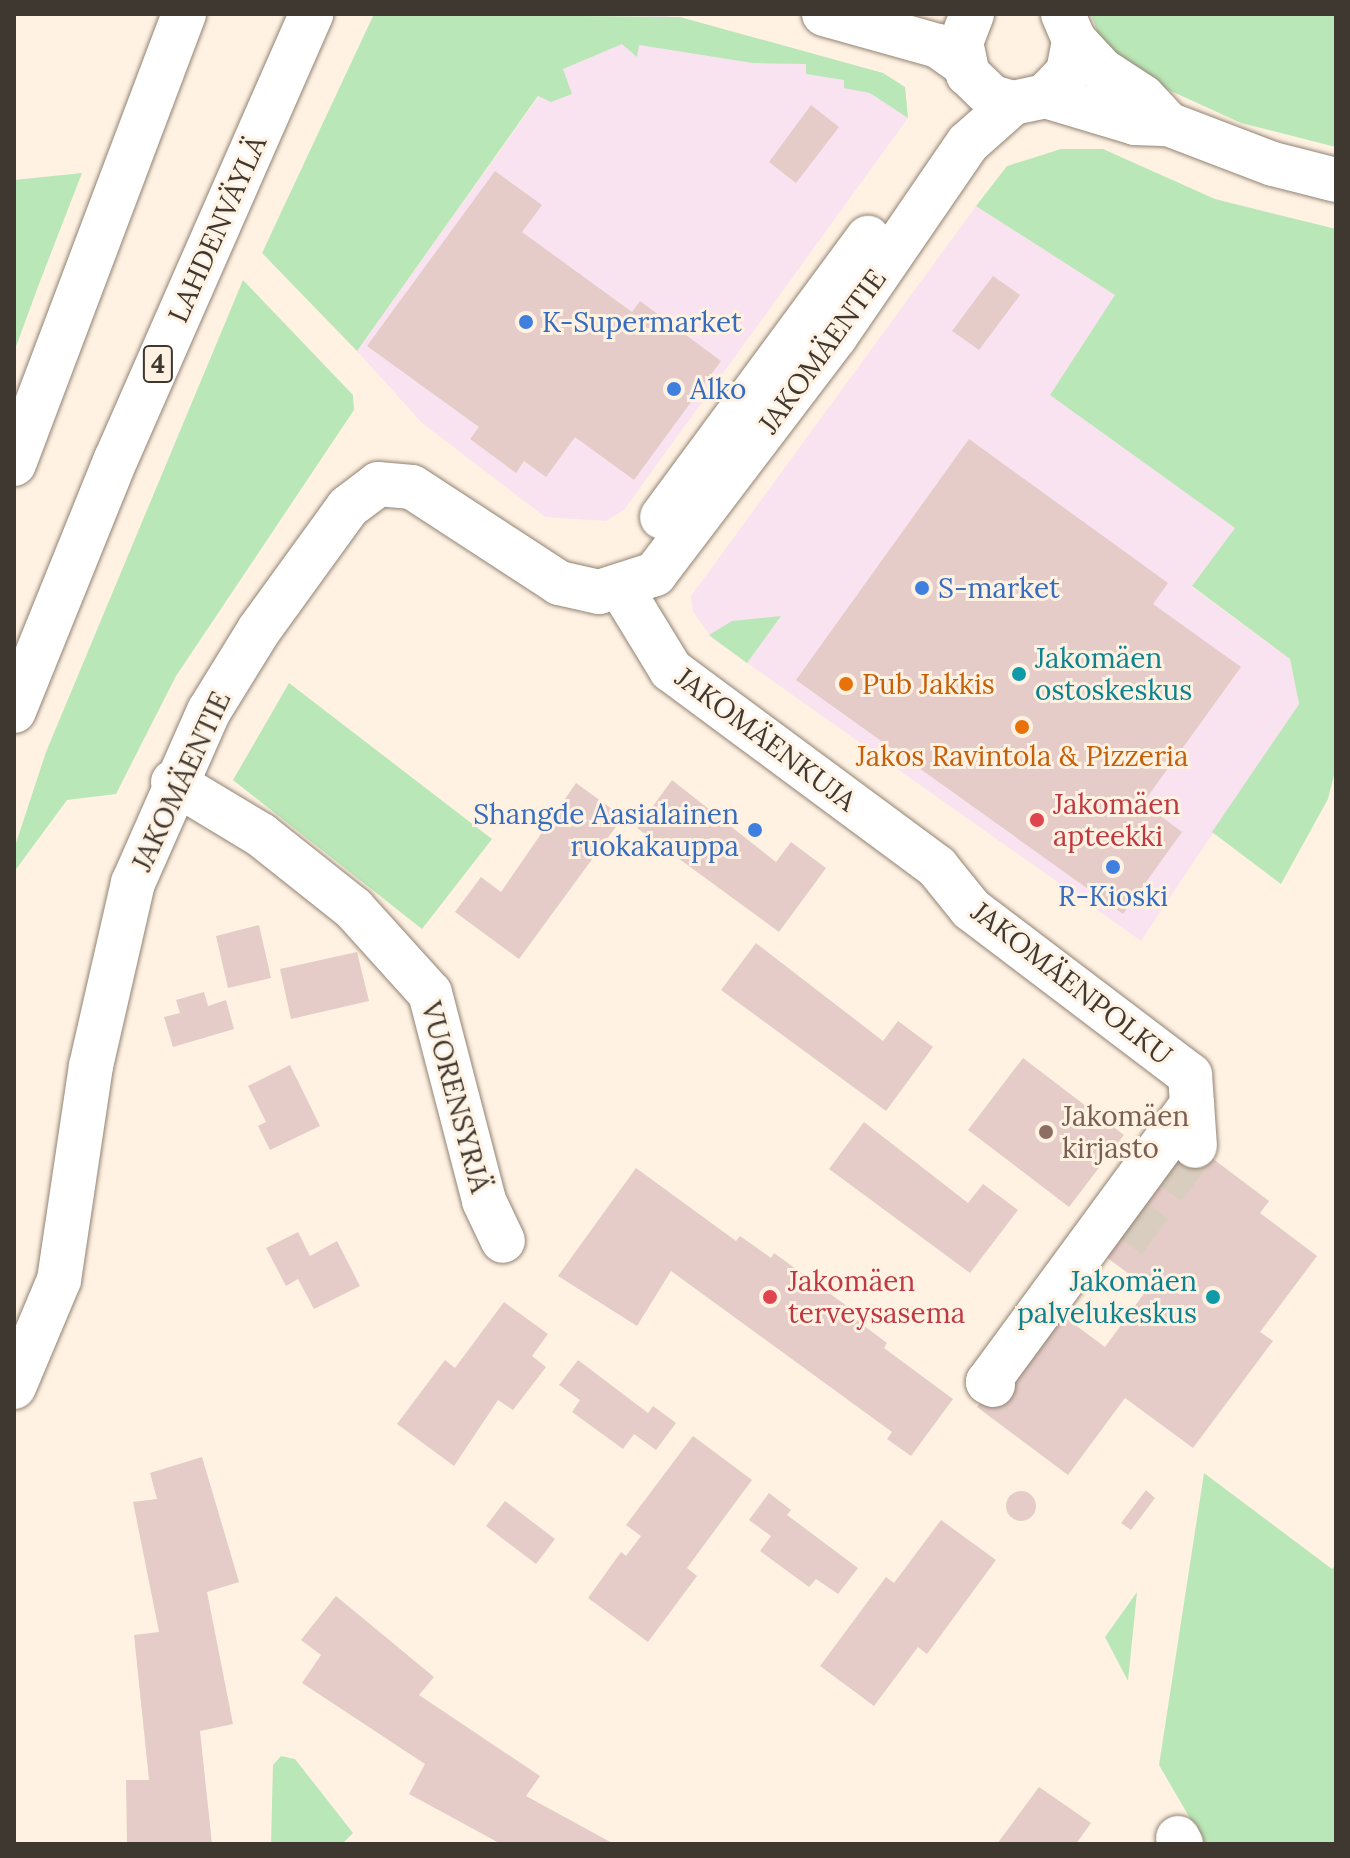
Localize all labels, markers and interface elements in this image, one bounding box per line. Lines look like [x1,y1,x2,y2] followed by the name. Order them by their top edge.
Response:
[161,130,273,328] street label: LAHDENVÄYLÄ
[751,262,893,440] street label: JAKOMÄENTIE
[542,305,742,339] place label: K-Supermarket
[517,313,535,331] marker: K-Supermarket
[142,342,174,386] road number: 4
[690,372,746,406] place label: Alko
[665,380,683,398] marker: Alko
[938,571,1060,605] place label: S-market
[913,579,931,597] marker: S-market
[1035,641,1192,707] place label: Jakomäen ostoskeskus
[669,660,863,818] street label: JAKOMÄENKUJA
[1010,665,1028,683] marker: Jakomäen ostoskeskus
[862,667,995,701] place label: Pub Jakkis
[837,675,855,693] marker: Pub Jakkis
[125,686,237,876] street label: JAKOMÄENTIE
[1013,718,1031,736] marker: Jakos Ravintola & Pizzeria
[856,739,1188,773] place label: Jakos Ravintola & Pizzeria
[1053,787,1180,853] place label: Jakomäen apteekki
[473,797,739,863] place label: Shangde Aasialainen ruokakauppa
[1028,811,1046,829] marker: Jakomäen apteekki
[746,821,764,839] marker: Shangde Aasialainen ruokakauppa
[1104,858,1122,876] marker: R-Kioski
[1058,879,1168,913] place label: R-Kioski
[965,894,1179,1072] street label: JAKOMÄENPOLKU
[414,998,498,1196] street label: VUORENSYRJÄ
[1062,1099,1189,1165] place label: Jakomäen kirjasto
[1037,1123,1055,1141] marker: Jakomäen kirjasto
[788,1264,965,1330] place label: Jakomäen terveysasema
[1017,1264,1197,1330] place label: Jakomäen palvelukeskus
[759,1286,781,1308] marker: Jakomäen terveysasema
[1204,1288,1222,1306] marker: Jakomäen palvelukeskus

